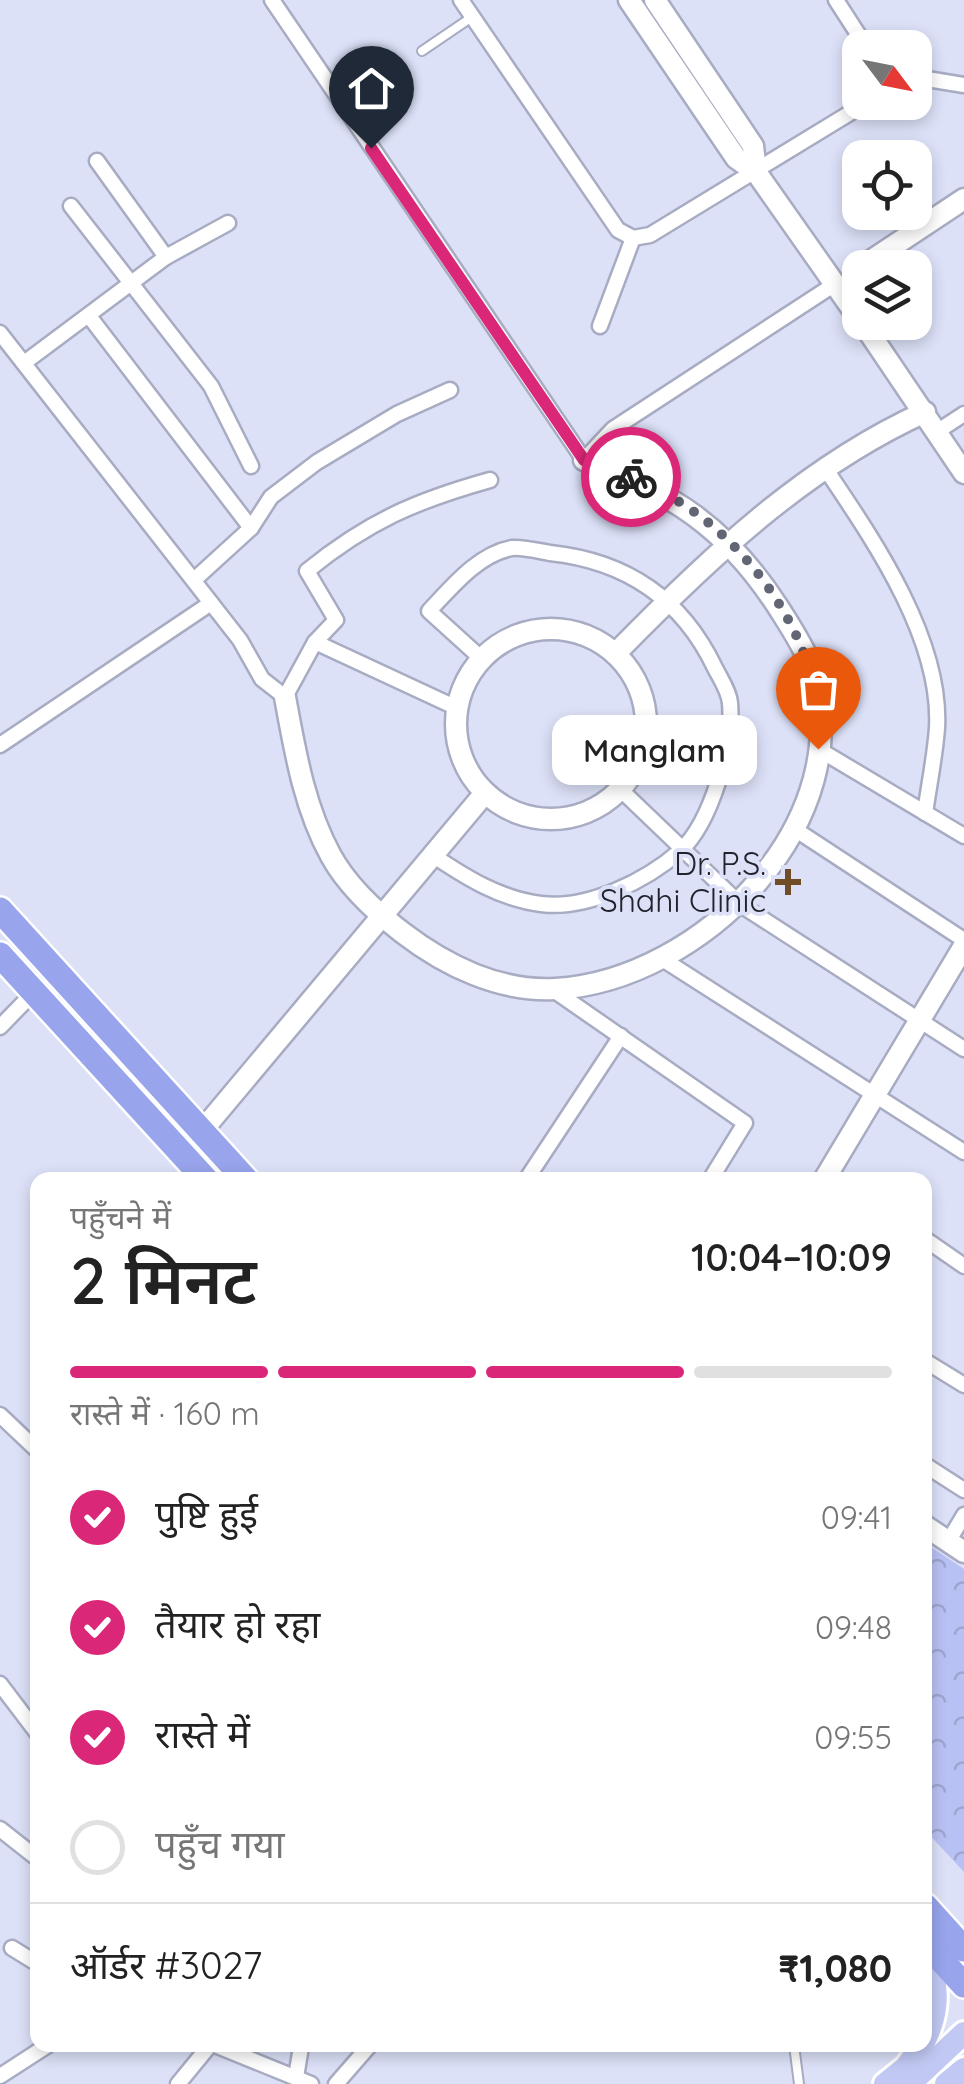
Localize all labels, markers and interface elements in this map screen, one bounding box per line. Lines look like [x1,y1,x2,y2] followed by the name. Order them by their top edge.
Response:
[842,30,932,120] north arrow
[842,30,932,340] map controls
[329,46,414,149] pin
[344,61,399,116] icon: home
[842,140,932,230] button: locate
[842,250,932,340] button: layers
[581,427,681,527] courier
[604,450,659,505] icon: bike
[776,647,861,750] pin
[791,662,846,717] icon: bag
[553,714,758,784] callout: Manglam
[583,730,726,770] text: Manglam
[600,843,766,920] place label: Dr. P.S. Shahi Clinic
[775,869,801,895] marker: Dr. P.S. Shahi Clinic
[70,1197,171,1237] text: पहुँचने में
[691,1233,892,1281] text: 10:04–10:09
[70,1239,257,1320] text: 2 मिनट
[70,1393,260,1433] text: रास्ते में · 160 m
[70,1490,125,1545] icon: check
[155,1490,258,1538] text: पुष्टि हुई
[821,1497,892,1537] text: 09:41
[70,1600,125,1655] icon: check
[155,1600,320,1648] text: तैयार हो रहा
[815,1607,892,1647] text: 09:48
[70,1710,125,1765] icon: check
[155,1710,250,1758] text: रास्ते में
[814,1717,892,1757] text: 09:55
[155,1820,285,1868] text: पहुँच गया
[70,1941,262,1989] text: ऑर्डर #3027
[778,1944,892,1992] text: ₹1,080

